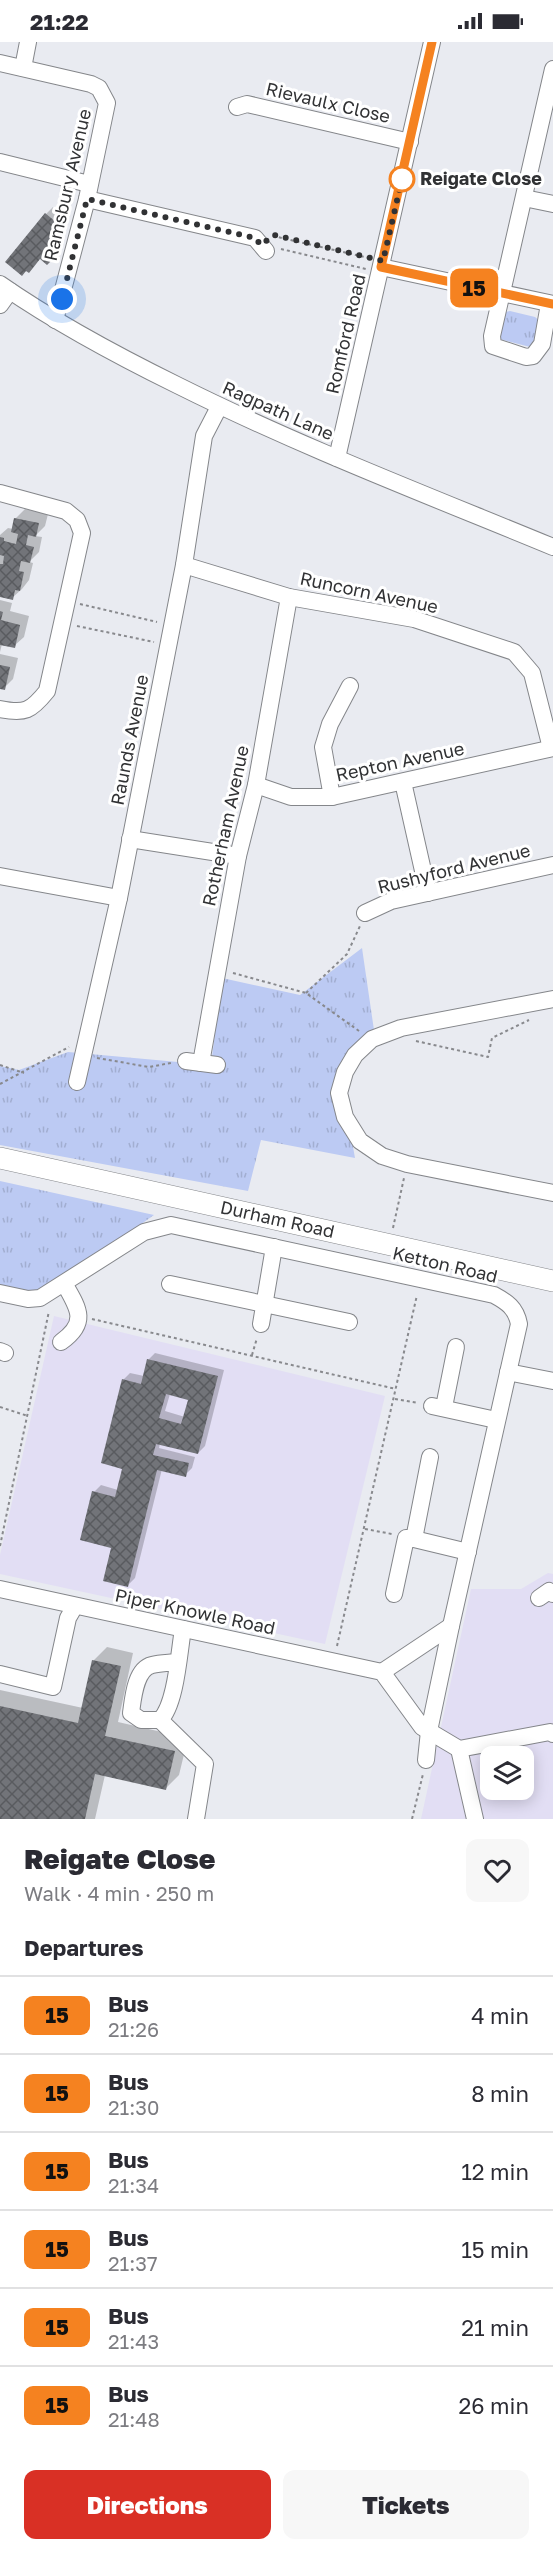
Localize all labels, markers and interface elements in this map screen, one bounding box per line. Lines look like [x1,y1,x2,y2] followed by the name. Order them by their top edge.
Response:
[30,8,89,35] text: 21:22
[264,77,393,127] street label: Rievaulx Close
[39,107,95,263] street label: Ramsbury Avenue
[389,166,415,192] marker: Reigate Close
[420,167,542,189] place label: Reigate Close
[447,268,501,308] line badge: 15
[321,272,370,396] street label: Romford Road
[462,275,486,301] text: 15
[47,284,77,314] your location
[219,376,337,444] street label: Ragpath Lane
[298,567,440,617] street label: Runcorn Avenue
[106,673,152,807] street label: Raunds Avenue
[334,737,466,785] street label: Repton Avenue
[197,743,253,908] street label: Rotherham Avenue
[375,838,532,898] street label: Rushyford Avenue
[218,1195,337,1242] street label: Durham Road
[391,1241,500,1287] street label: Ketton Road
[113,1583,277,1639] street label: Piper Knowle Road
[480,1746,534,1800] map controls
[480,1746,534,1800] button: layers
[466,1839,529,1902] button: heart
[24,1842,215,1875] text: Reigate Close
[24,1881,214,1905] text: Walk · 4 min · 250 m
[24,1934,143,1961] text: Departures
[108,1990,149,2017] text: Bus
[45,2002,69,2028] text: 15
[471,2002,529,2029] text: 4 min
[108,2017,159,2041] text: 21:26
[108,2068,149,2095] text: Bus
[45,2080,69,2106] text: 15
[471,2080,529,2107] text: 8 min
[108,2095,159,2119] text: 21:30
[108,2146,149,2173] text: Bus
[45,2158,69,2184] text: 15
[461,2158,529,2185] text: 12 min
[108,2173,159,2197] text: 21:34
[108,2224,149,2251] text: Bus
[45,2236,69,2262] text: 15
[461,2236,529,2263] text: 15 min
[108,2251,158,2275] text: 21:37
[108,2302,149,2329] text: Bus
[45,2314,69,2340] text: 15
[461,2314,529,2341] text: 21 min
[108,2329,159,2353] text: 21:43
[108,2380,149,2407] text: Bus
[45,2392,69,2418] text: 15
[459,2392,529,2419] text: 26 min
[108,2407,160,2431] text: 21:48
[24,2470,271,2539] button: Directions
[283,2470,529,2539] button: Tickets

